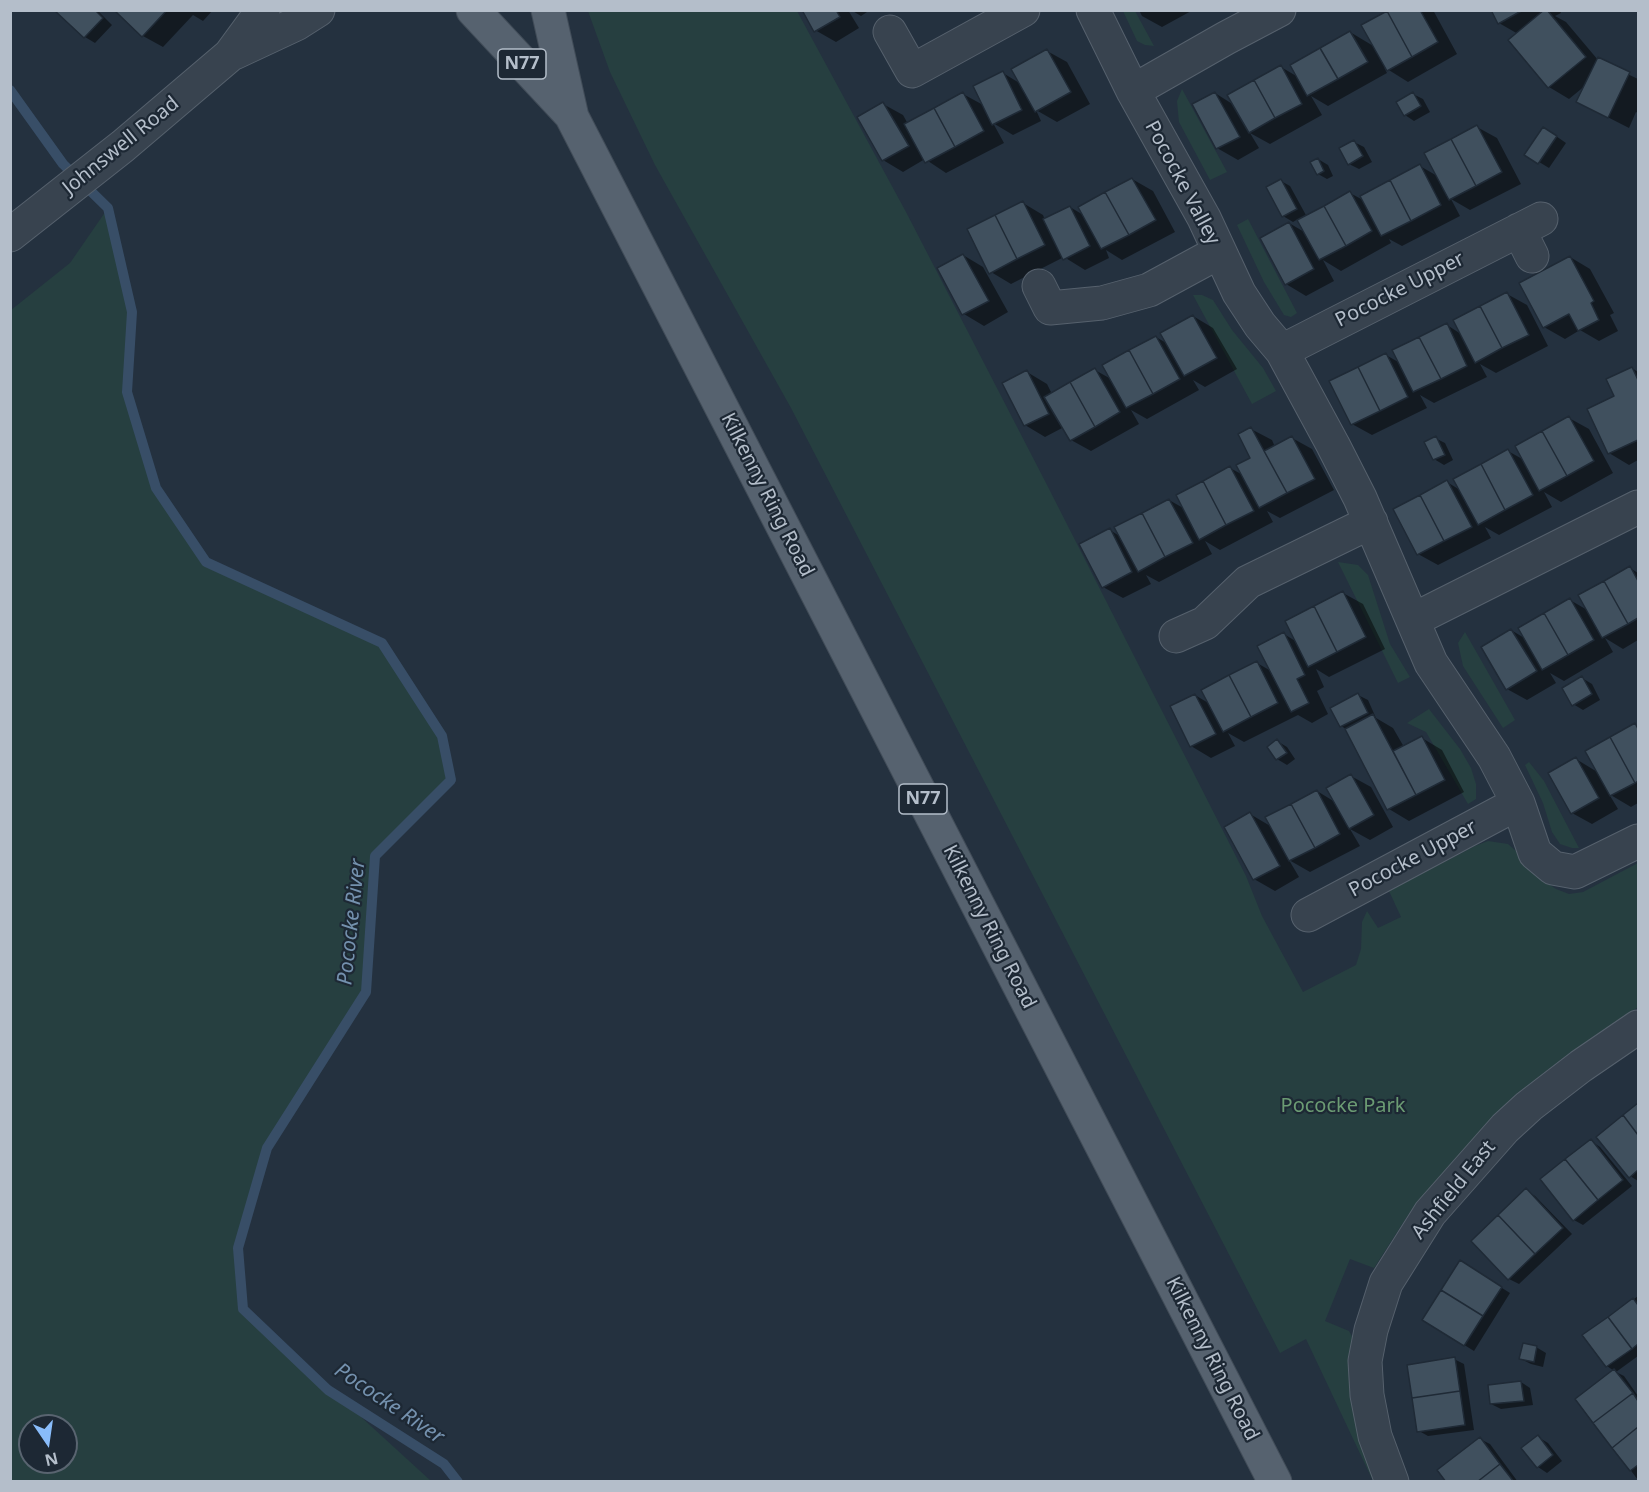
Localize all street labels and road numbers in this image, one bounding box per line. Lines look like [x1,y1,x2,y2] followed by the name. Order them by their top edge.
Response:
[498,49,546,79] road number: N77
[58,92,184,200] street label: Johnswell Road
[1139,117,1225,249] street label: Pococke Valley
[1332,247,1468,333] street label: Pococke Upper
[715,409,819,581] street label: Kilkenny Ring Road
[899,784,947,814] road number: N77
[1345,815,1481,903] street label: Pococke Upper
[937,841,1041,1013] street label: Kilkenny Ring Road
[1407,1136,1501,1244] street label: Ashfield East
[1160,1273,1264,1445] street label: Kilkenny Ring Road

